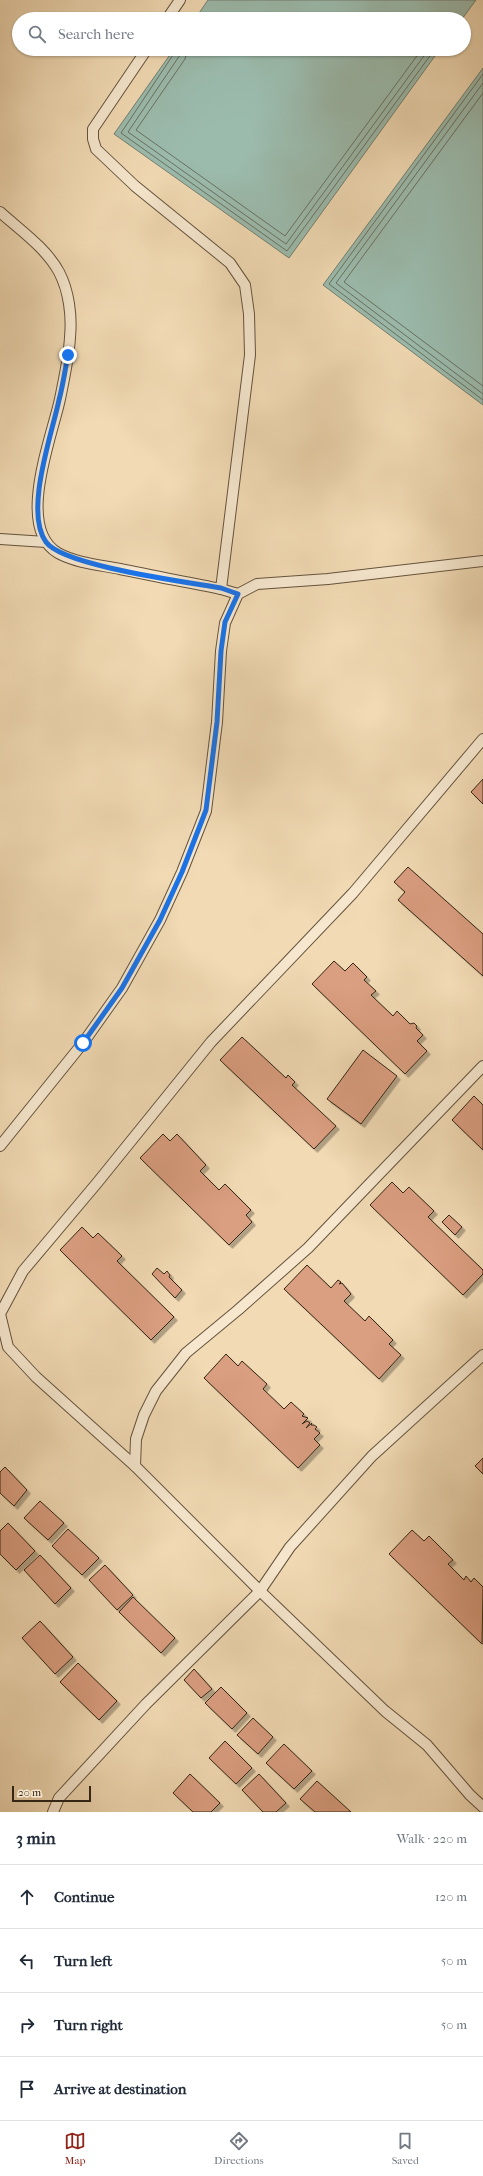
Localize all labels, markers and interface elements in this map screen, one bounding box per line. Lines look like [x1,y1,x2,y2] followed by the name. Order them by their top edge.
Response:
[12,12,471,56] search box
[26,23,48,45] icon: search
[58,25,134,43] text: Search here
[59,346,77,364] route end
[74,1034,92,1052] route start
[12,1784,91,1803] scale bar
[18,1786,41,1799] text: 20 m
[16,1828,56,1848] text: 3 min
[396,1831,467,1846] text: Walk · 220 m
[16,1886,38,1908] icon: ahead
[54,1888,114,1906] text: Continue
[435,1889,467,1904] text: 120 m
[16,1950,38,1972] icon: left
[54,1952,112,1970] text: Turn left
[441,1953,467,1968] text: 50 m
[16,2014,38,2036] icon: right
[54,2016,123,2034] text: Turn right
[441,2017,467,2032] text: 50 m
[16,2078,38,2100] icon: arrive
[54,2080,186,2098] text: Arrive at destination
[64,2130,86,2167] tab: Map
[214,2130,264,2167] tab: Directions
[392,2130,419,2167] tab: Saved

